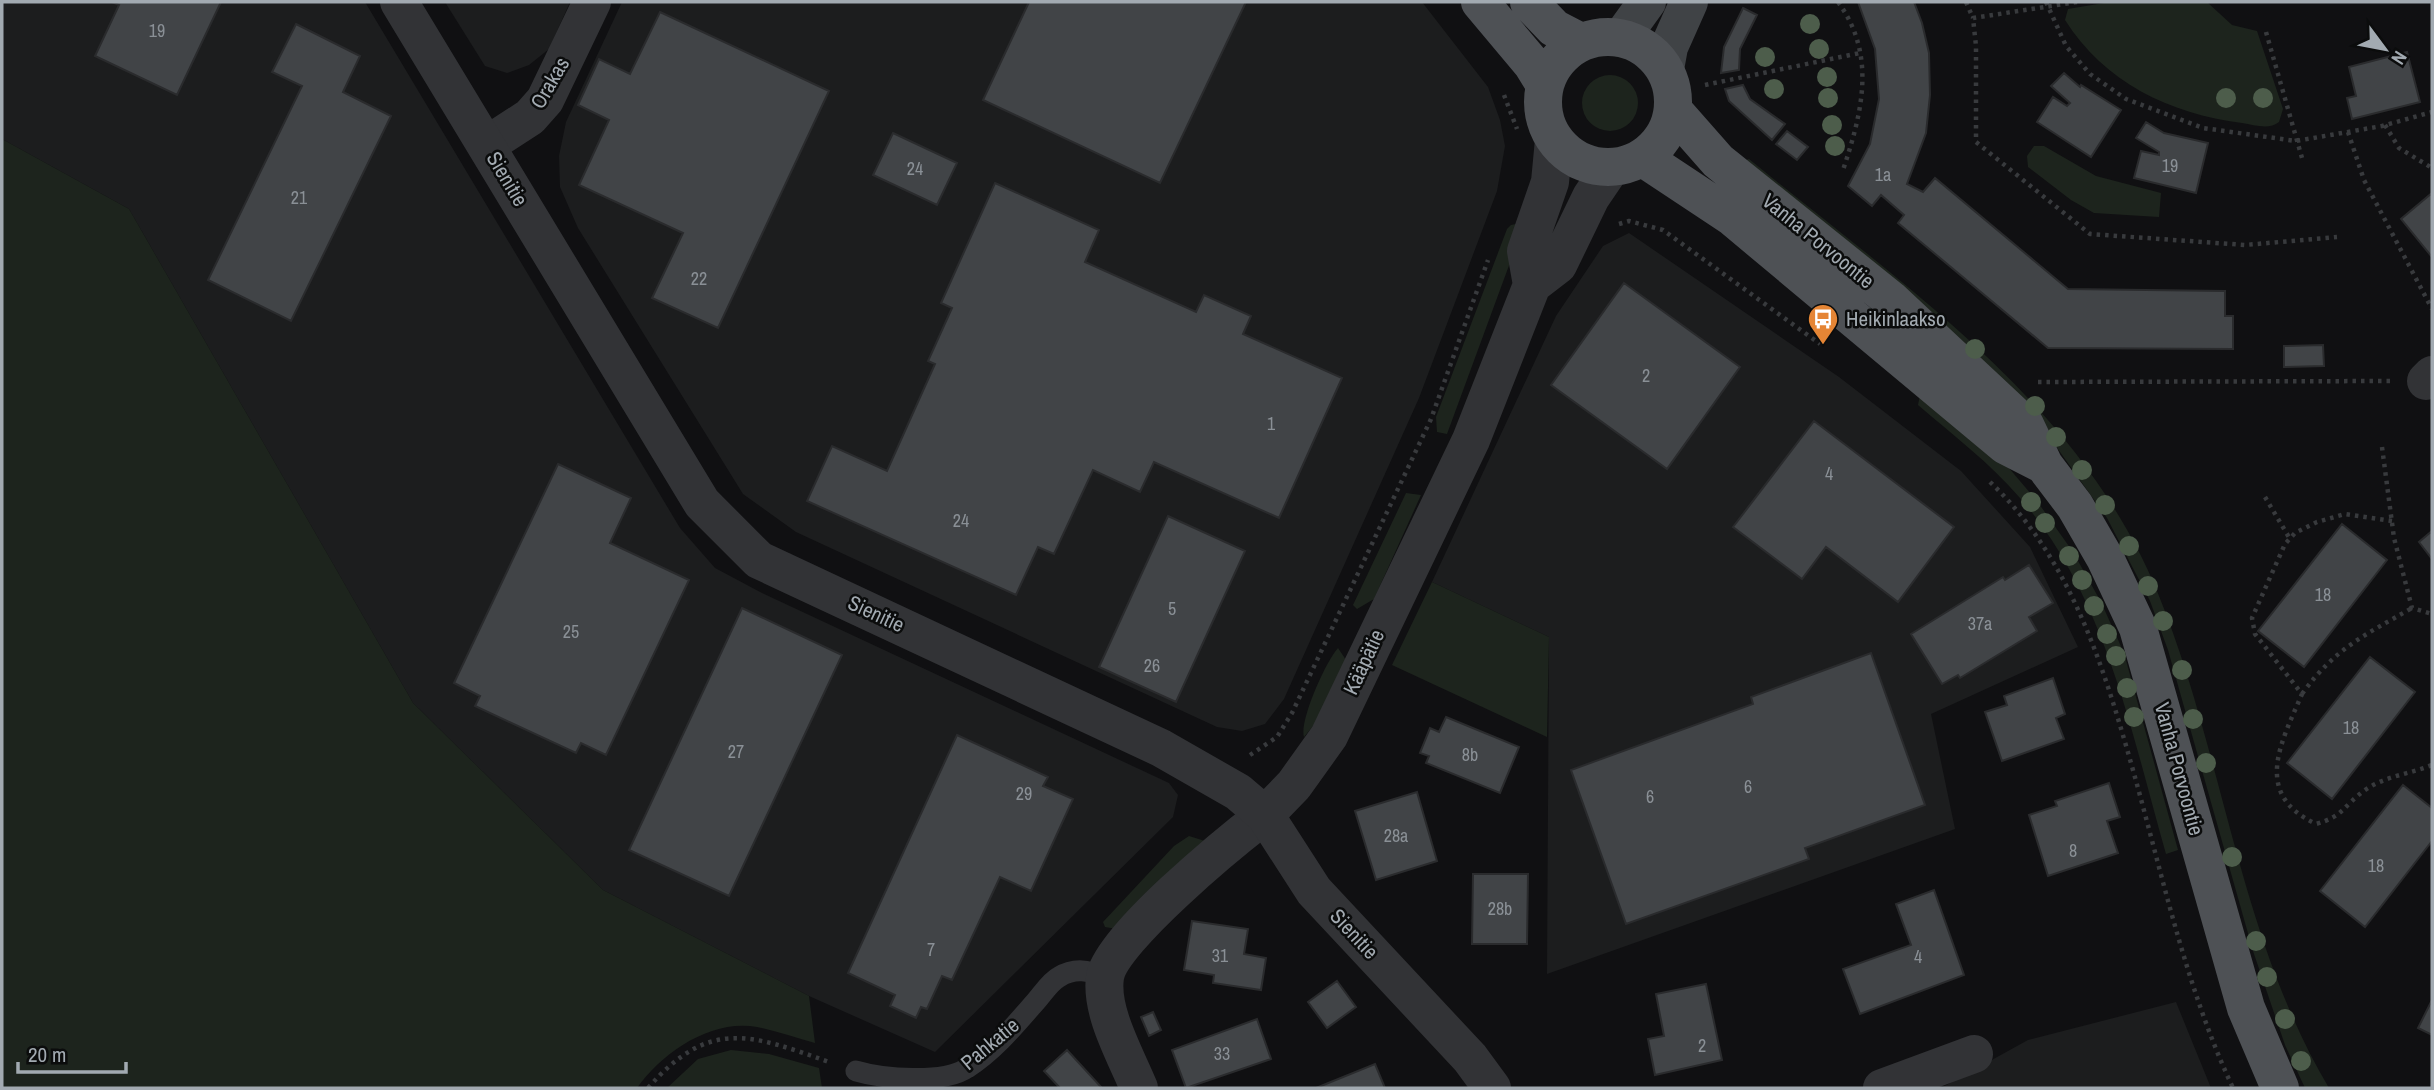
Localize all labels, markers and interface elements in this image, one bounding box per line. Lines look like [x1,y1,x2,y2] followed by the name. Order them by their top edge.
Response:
[2350,14,2420,84] north arrow
[149,18,165,43] house number: 19
[2385,46,2413,70] text: N
[523,51,576,114] street label: Orakas
[480,146,535,212] street label: Sienitie
[2162,153,2178,178] house number: 19
[907,156,923,181] house number: 24
[1875,162,1891,187] house number: 1a
[291,185,308,210] house number: 21
[1756,186,1881,295] street label: Vanha Porvoontie
[691,266,707,291] house number: 22
[1806,302,1840,346] bus stop icon: Heikinlaakso
[1846,304,1946,333] place label: Heikinlaakso
[1642,363,1650,388] house number: 2
[1267,411,1276,436] house number: 1
[1825,461,1833,486] house number: 4
[953,508,969,533] house number: 24
[2315,582,2331,607] house number: 18
[843,588,909,639] street label: Sienitie
[1168,596,1176,621] house number: 5
[1968,611,1992,636] house number: 37a
[563,619,579,644] house number: 25
[1336,624,1391,699] street label: Kääpätie
[1144,653,1160,678] house number: 26
[2148,699,2211,839] street label: Vanha Porvoontie
[2343,715,2359,740] house number: 18
[728,739,744,764] house number: 27
[1462,742,1478,767] house number: 8b
[1744,774,1752,799] house number: 6
[1016,781,1032,806] house number: 29
[1646,784,1654,809] house number: 6
[1384,823,1408,848] house number: 28a
[2069,838,2077,863] house number: 8
[2368,853,2384,878] house number: 18
[1488,896,1512,921] house number: 28b
[1324,902,1385,965] street label: Sienitie
[927,937,935,962] house number: 7
[1212,943,1229,968] house number: 31
[1914,944,1922,969] house number: 4
[954,1011,1025,1077] street label: Pahkatie
[18,1030,126,1074] scale bar
[1698,1033,1706,1058] house number: 2
[28,1040,66,1069] text: 20 m
[1214,1041,1230,1066] house number: 33

